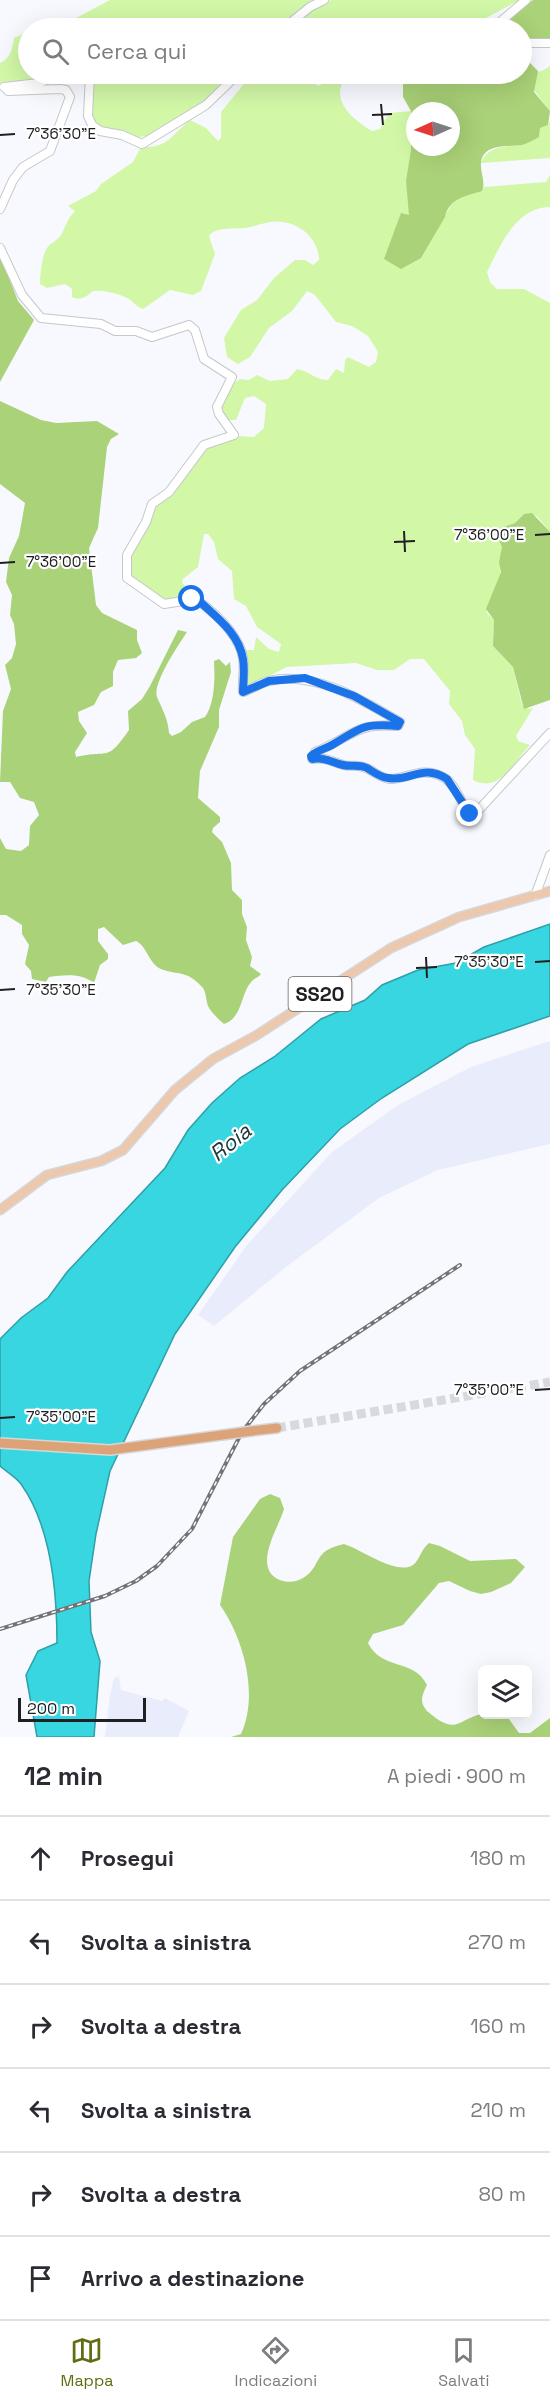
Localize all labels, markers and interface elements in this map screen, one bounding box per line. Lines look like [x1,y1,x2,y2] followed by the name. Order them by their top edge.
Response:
[18,18,532,84] search box
[39,35,72,68] icon: search
[87,37,187,65] text: Cerca qui
[406,102,460,156] north arrow
[26,124,96,143] text: 7°36'30"E
[454,525,524,544] text: 7°36'00"E
[26,552,96,571] text: 7°36'00"E
[178,585,204,611] route start
[456,800,482,826] route end
[454,952,524,971] text: 7°35'30"E
[288,977,352,1011] road number: SS20
[26,980,96,999] text: 7°35'30"E
[203,1117,257,1167] water label: Roia
[454,1380,524,1399] text: 7°35'00"E
[26,1407,96,1426] text: 7°35'00"E
[478,1665,532,1719] map controls
[478,1665,532,1719] button: layers
[18,1695,146,1722] scale bar
[27,1698,75,1719] text: 200 m
[24,1759,103,1793] text: 12 min
[387,1763,526,1789] text: A piedi · 900 m
[24,1842,57,1875] icon: ahead
[81,1844,174,1872] text: Prosegui
[470,1845,526,1871] text: 180 m
[24,1926,57,1959] icon: left
[81,1928,251,1956] text: Svolta a sinistra
[468,1929,526,1955] text: 270 m
[24,2010,57,2043] icon: right
[81,2012,241,2040] text: Svolta a destra
[470,2013,526,2039] text: 160 m
[24,2094,57,2127] icon: left
[81,2096,251,2124] text: Svolta a sinistra
[470,2097,526,2123] text: 210 m
[24,2178,57,2211] icon: right
[81,2180,241,2208] text: Svolta a destra
[478,2181,526,2207] text: 80 m
[24,2262,57,2295] icon: arrive
[81,2264,304,2292] text: Arrivo a destinazione
[61,2334,113,2391] tab: Mappa
[235,2334,317,2391] tab: Indicazioni
[438,2334,489,2391] tab: Salvati

